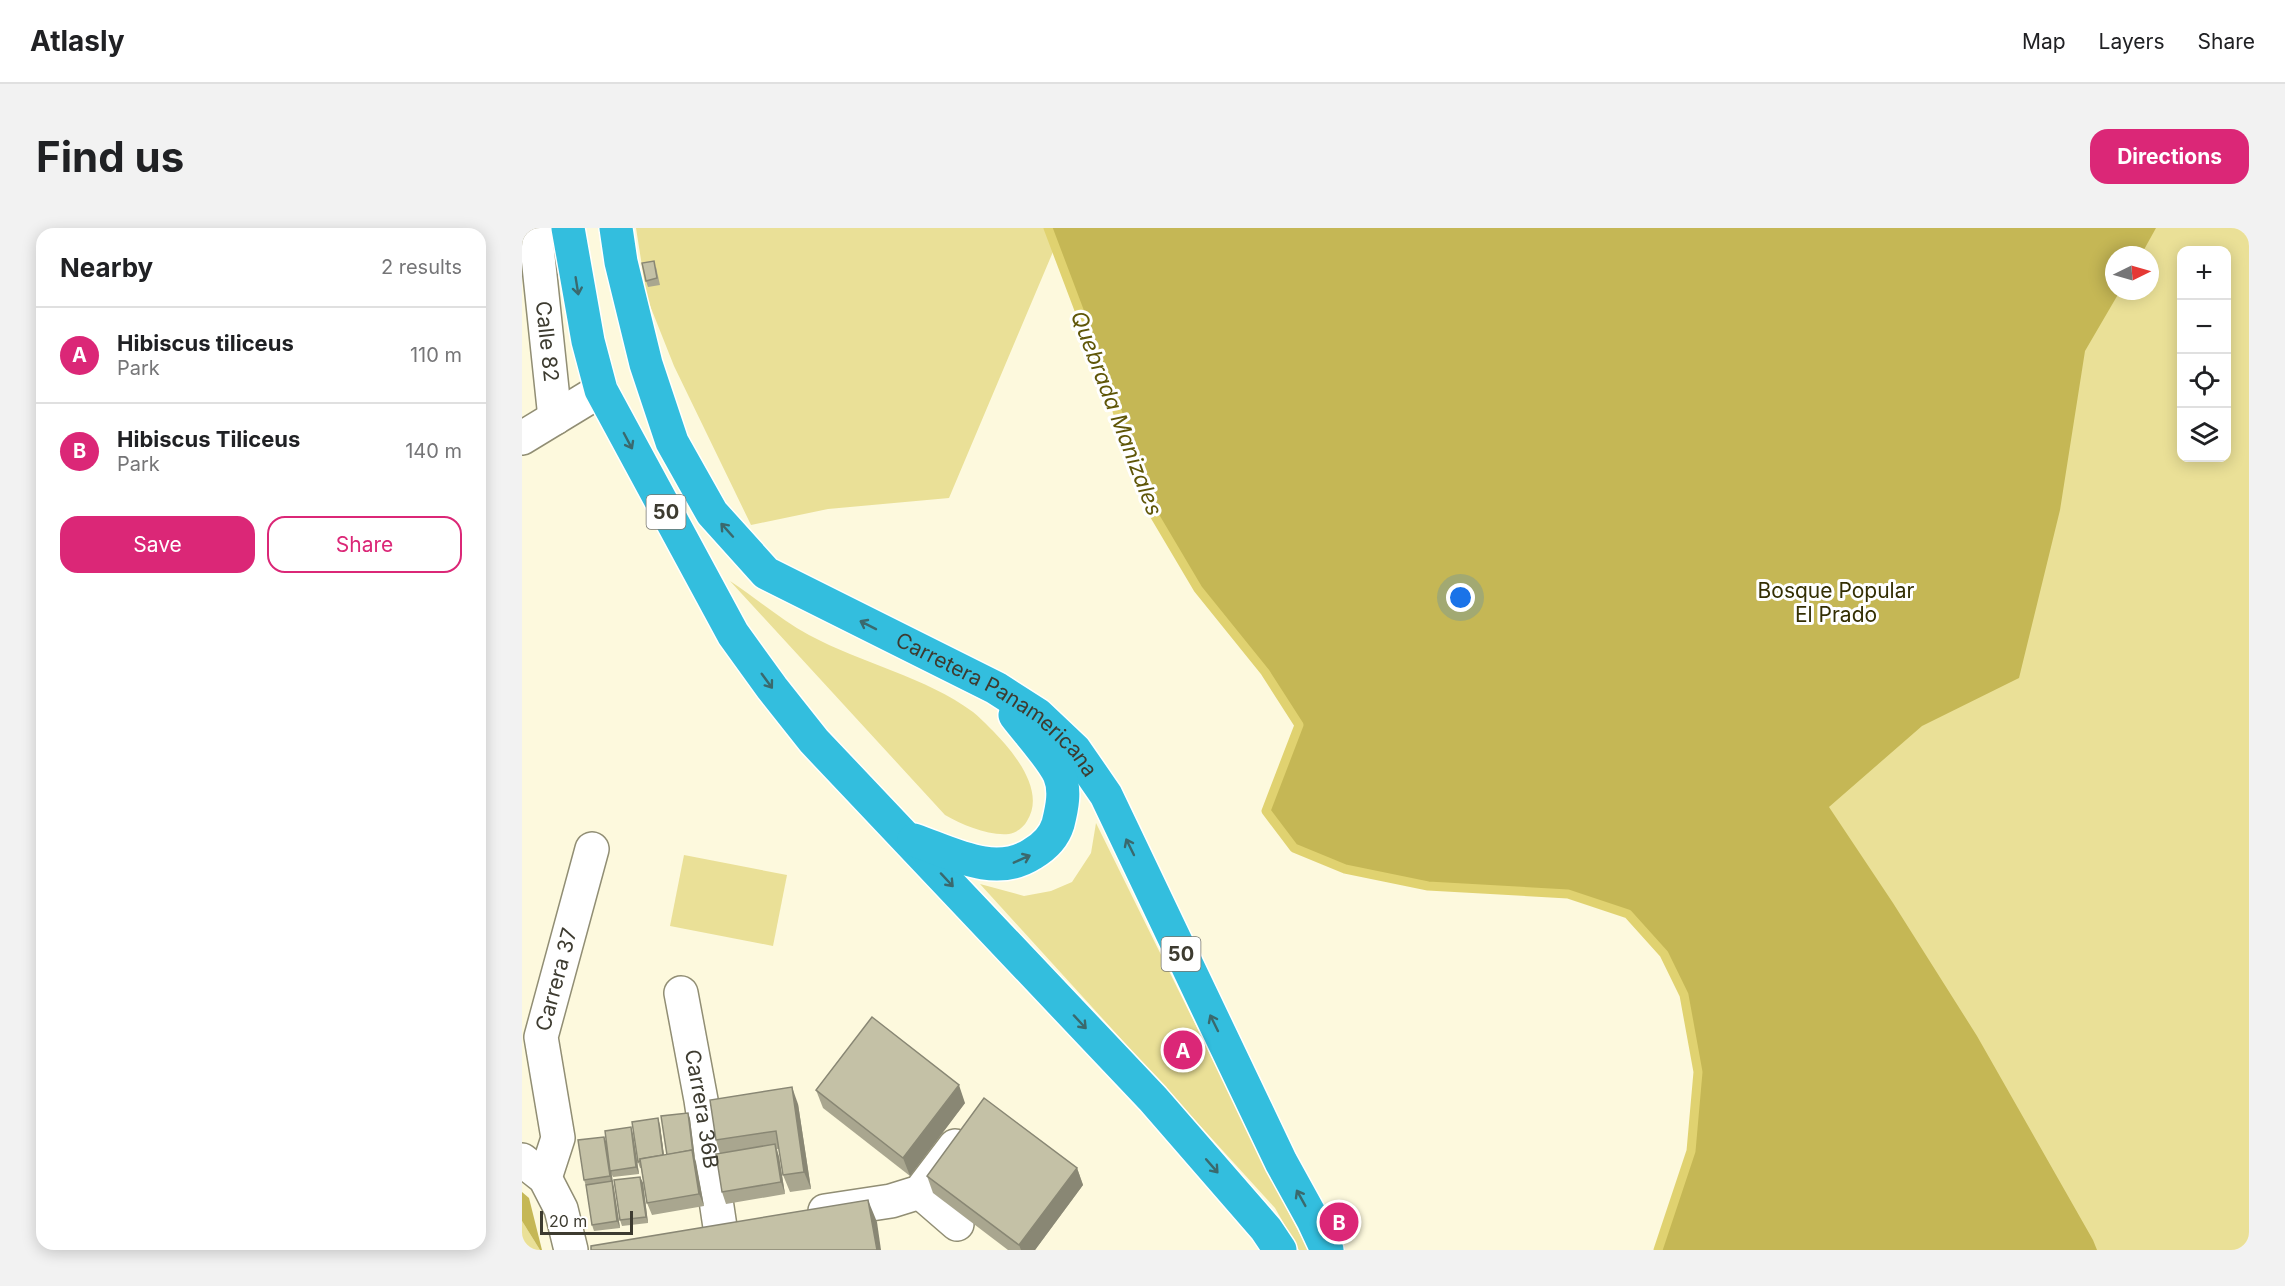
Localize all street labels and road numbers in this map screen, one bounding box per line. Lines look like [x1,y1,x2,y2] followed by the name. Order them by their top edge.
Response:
[531,300,564,383] street label: Calle 82
[646,495,686,529] road number: 50
[892,627,1103,781] street label: Carretera Panamericana
[530,925,582,1034] street label: Carrera 37
[1162,937,1200,971] road number: 50
[680,1047,724,1170] street label: Carrera 36B

